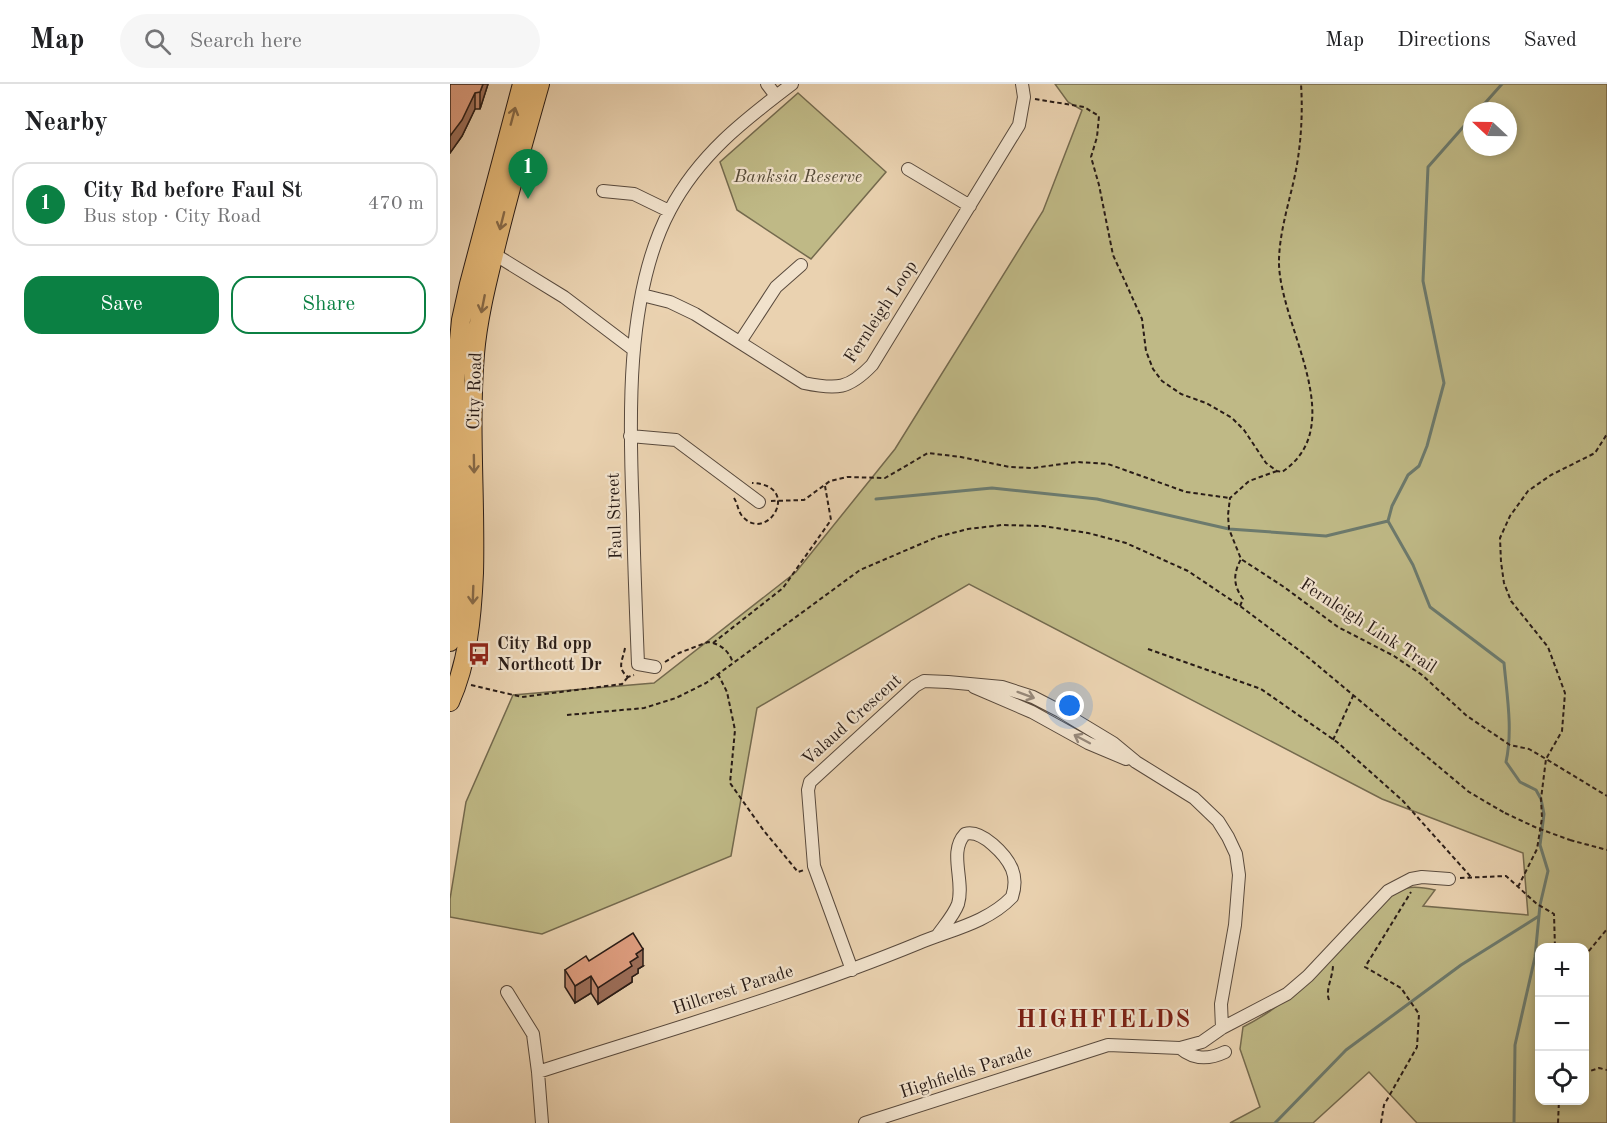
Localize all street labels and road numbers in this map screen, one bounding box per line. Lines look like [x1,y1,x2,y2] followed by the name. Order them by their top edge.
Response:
[841,258,921,366] street label: Fernleigh Loop
[465,352,485,430] street label: City Road
[604,472,626,560] street label: Faul Street
[1297,575,1440,677] street label: Fernleigh Link Trail
[799,671,905,769] street label: Valaud Crescent
[670,962,796,1018] street label: Hillcrest Parade
[898,1042,1034,1102] street label: Highfields Parade

